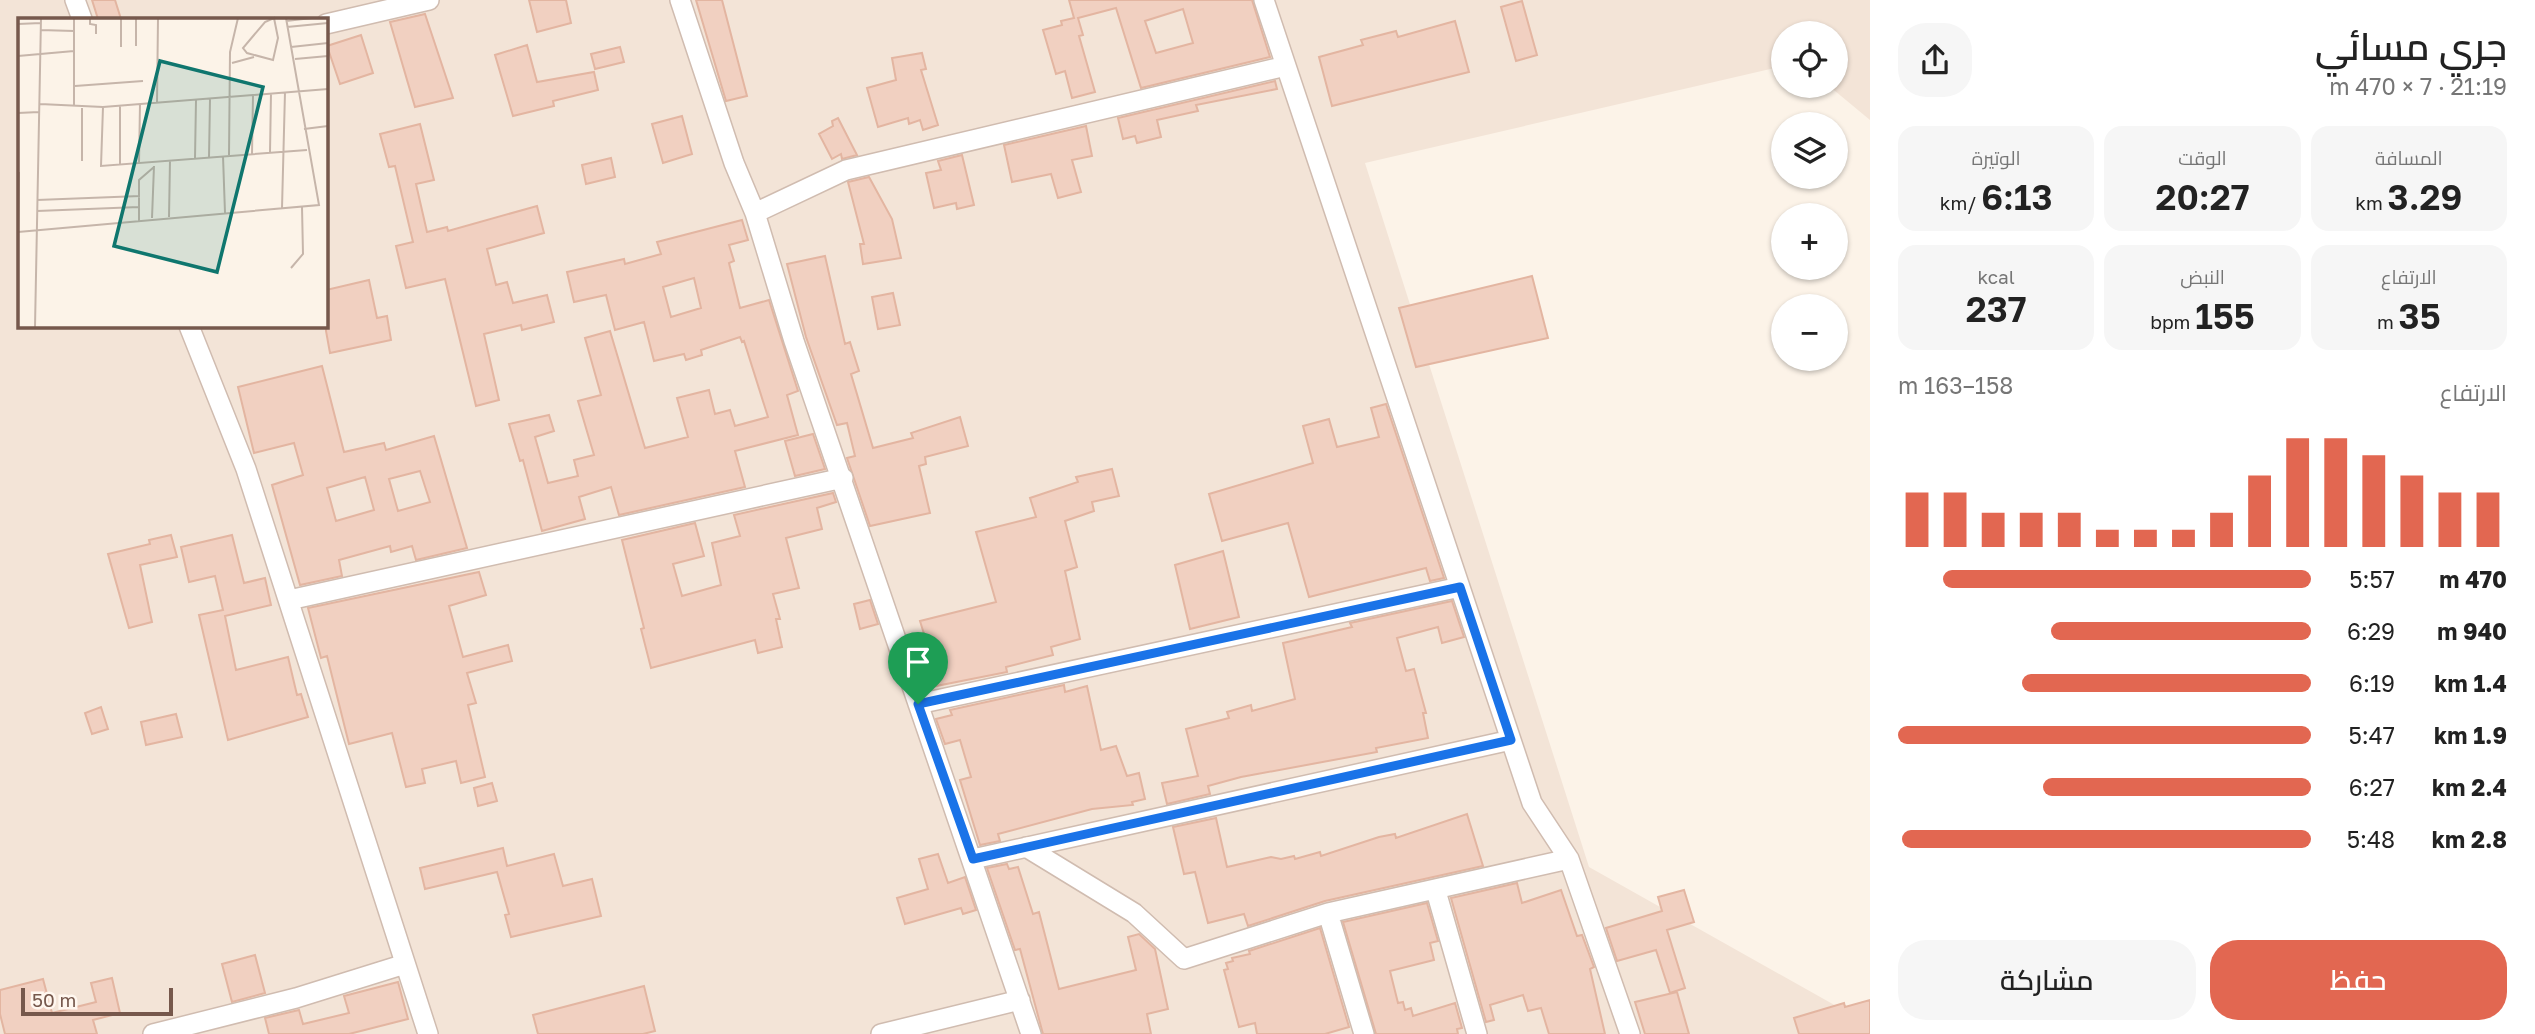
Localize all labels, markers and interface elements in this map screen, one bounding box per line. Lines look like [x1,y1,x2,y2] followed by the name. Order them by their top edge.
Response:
[18,18,327,327] inset map
[1771,21,1848,371] map controls
[1771,21,1848,98] button: locate
[1898,23,1972,97] button: share
[2315,23,2507,68] text: جري مسائي
[2329,72,2507,100] text: 21:19 · 7 × 470 m
[1771,112,1848,189] button: layers
[1972,146,2021,169] text: الوتيرة
[2178,146,2227,169] text: الوقت
[2375,146,2443,169] text: المسافة
[1981,176,2053,218] text: 6:13
[2155,176,2250,218] text: 20:27
[2388,176,2462,218] text: 3.29
[1940,191,1981,214] text: /km
[2355,191,2388,214] text: km
[1771,203,1848,280] button: +
[1977,265,2015,288] text: kcal
[2180,265,2225,288] text: النبض
[2381,265,2437,288] text: الارتفاع
[1966,288,2027,330] text: 237
[1771,294,1848,371] button: −
[2195,295,2255,337] text: 155
[2399,295,2441,337] text: 35
[2150,310,2195,333] text: bpm
[2377,310,2399,333] text: m
[1898,371,2013,399] text: 158–163 m
[2440,378,2507,406] text: الارتفاع
[2349,565,2395,593] text: 5:57
[2439,565,2507,593] text: 470 m
[2347,617,2395,645] text: 6:29
[2437,617,2507,645] text: 940 m
[888,632,948,704] pin
[899,643,937,681] icon: arrive
[2349,669,2395,697] text: 6:19
[2434,669,2507,697] text: 1.4 km
[2349,721,2395,749] text: 5:47
[2434,721,2507,749] text: 1.9 km
[2349,773,2395,801] text: 6:27
[2432,773,2507,801] text: 2.4 km
[2347,825,2395,853] text: 5:48
[2432,825,2507,853] text: 2.8 km
[1898,940,2196,1020] button: مشاركة
[2210,940,2507,1020] button: حفظ
[21,985,173,1017] scale bar
[32,988,76,1011] text: 50 m

